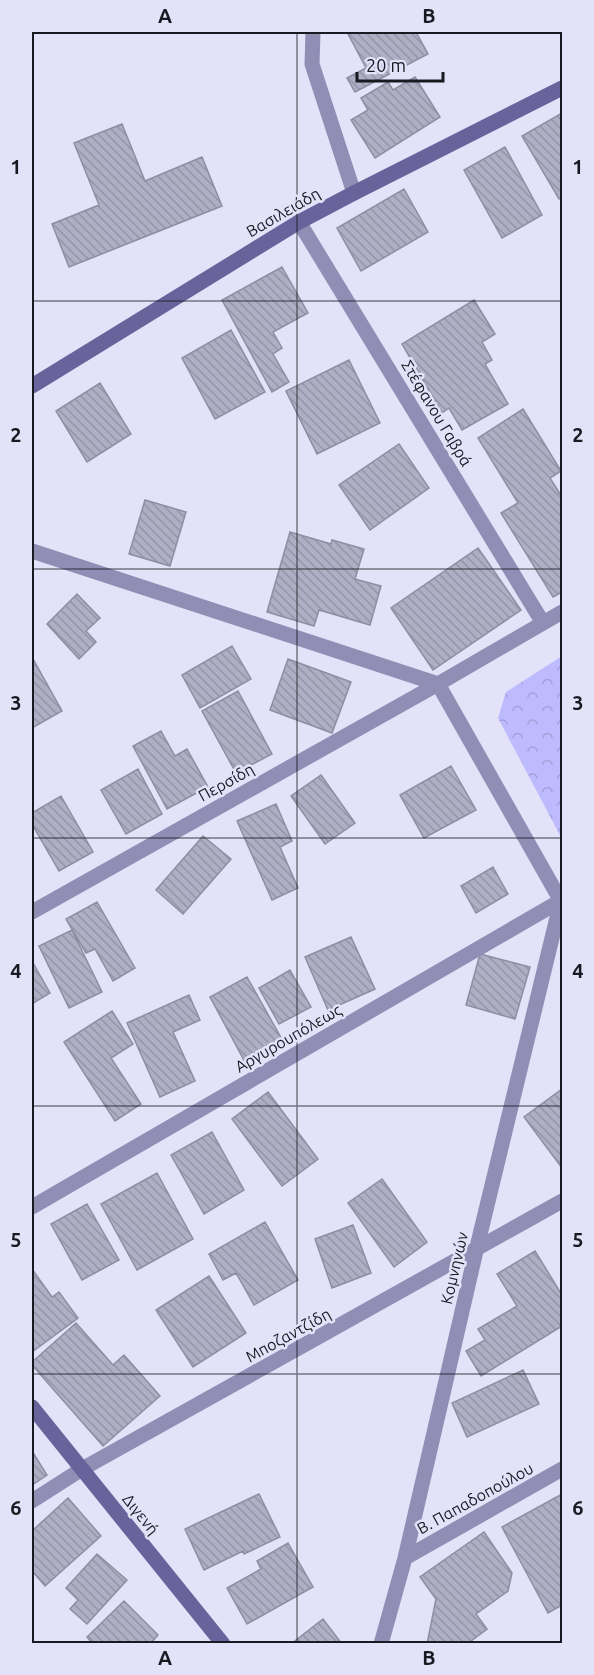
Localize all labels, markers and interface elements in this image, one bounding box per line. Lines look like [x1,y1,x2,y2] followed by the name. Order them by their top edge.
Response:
[158,4,172,27] text: A
[422,4,436,27] text: B
[357,45,442,83] scale bar
[366,55,406,75] text: 20 m
[10,155,22,178] text: 1
[572,155,584,178] text: 1
[243,184,323,240] street label: Βασιλειάδη
[398,357,476,470] street label: Στέφανου Γαβρά
[10,423,22,446] text: 2
[572,423,584,446] text: 2
[10,691,22,714] text: 3
[572,691,584,714] text: 3
[195,759,257,805] street label: Περσίδη
[10,959,22,982] text: 4
[572,959,584,982] text: 4
[232,1000,345,1077] street label: Αργυρουπόλεως
[10,1228,22,1251] text: 5
[572,1228,584,1251] text: 5
[437,1230,471,1306] street label: Κομνηνών
[242,1304,334,1367] street label: Μποζαντζίδη
[414,1459,536,1537] street label: B. Παπαδοπούλου
[119,1490,163,1538] street label: Διγενή
[10,1496,22,1519] text: 6
[572,1496,584,1519] text: 6
[158,1646,172,1669] text: A
[422,1646,436,1669] text: B

